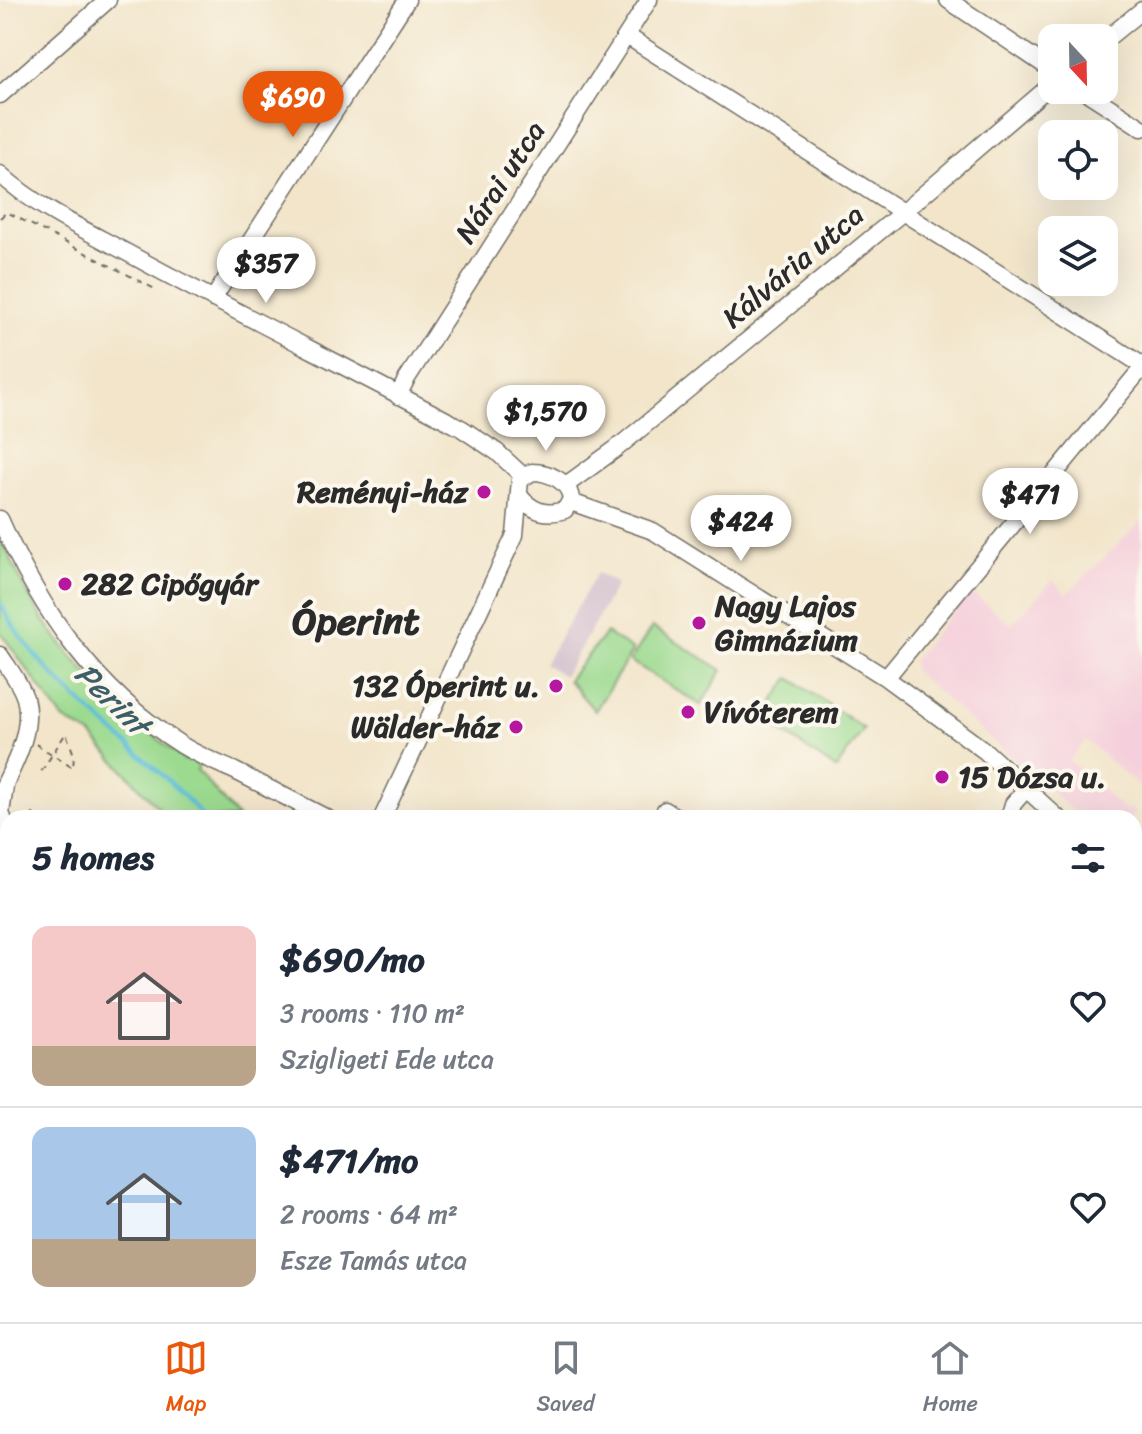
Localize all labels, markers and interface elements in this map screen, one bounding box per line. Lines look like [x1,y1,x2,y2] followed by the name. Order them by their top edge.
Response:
[1038,24,1118,104] north arrow
[1038,24,1118,296] map controls
[246,71,340,139] pin: $690
[261,74,325,120] text: $690
[440,109,560,255] street label: Nárai utca
[1038,120,1118,200] button: locate
[709,190,877,342] street label: Kálvária utca
[1038,216,1118,296] button: layers
[219,237,313,305] pin: $357
[235,240,297,286] text: $357
[481,385,611,453] pin: $1,570
[505,388,587,434] text: $1,570
[296,465,470,519] place label: Reményi-ház
[983,468,1077,536] pin: $471
[1000,471,1060,517] text: $471
[475,483,493,501] marker: Reményi-ház
[694,495,788,563] pin: $424
[708,498,774,544] text: $424
[81,557,260,611] place label: 282 Cipőgyár
[56,575,74,593] marker: 282 Cipőgyár
[714,579,858,667] place label: Nagy Lajos Gimnázium
[292,588,420,655] district label: Óperint
[690,614,708,632] marker: Nagy Lajos Gimnázium
[61,648,167,754] water label: Perint
[352,659,540,713] place label: 132 Óperint u.
[547,677,565,695] marker: 132 Óperint u.
[704,685,839,739] place label: Vívóterem
[351,700,502,754] place label: Wälder-ház
[679,703,697,721] marker: Vívóterem
[507,718,525,736] marker: Wälder-ház
[958,750,1106,804] place label: 15 Dózsa u.
[933,768,951,786] marker: 15 Dózsa u.
[32,828,154,888] text: 5 homes
[1066,836,1110,880] icon: filters
[280,930,425,990] text: $690/mo
[96,958,192,1054] icon: home
[1066,984,1110,1028] icon: heart
[280,990,465,1036] text: 3 rooms · 110 m²
[280,1036,494,1082] text: Szigligeti Ede utca
[280,1131,418,1191] text: $471/mo
[96,1159,192,1255] icon: home
[1066,1185,1110,1229] icon: heart
[280,1191,458,1237] text: 2 rooms · 64 m²
[280,1237,467,1283] text: Esze Tamás utca
[164,1336,208,1423] tab: Map
[537,1336,595,1423] tab: Saved
[923,1336,978,1423] tab: Home

